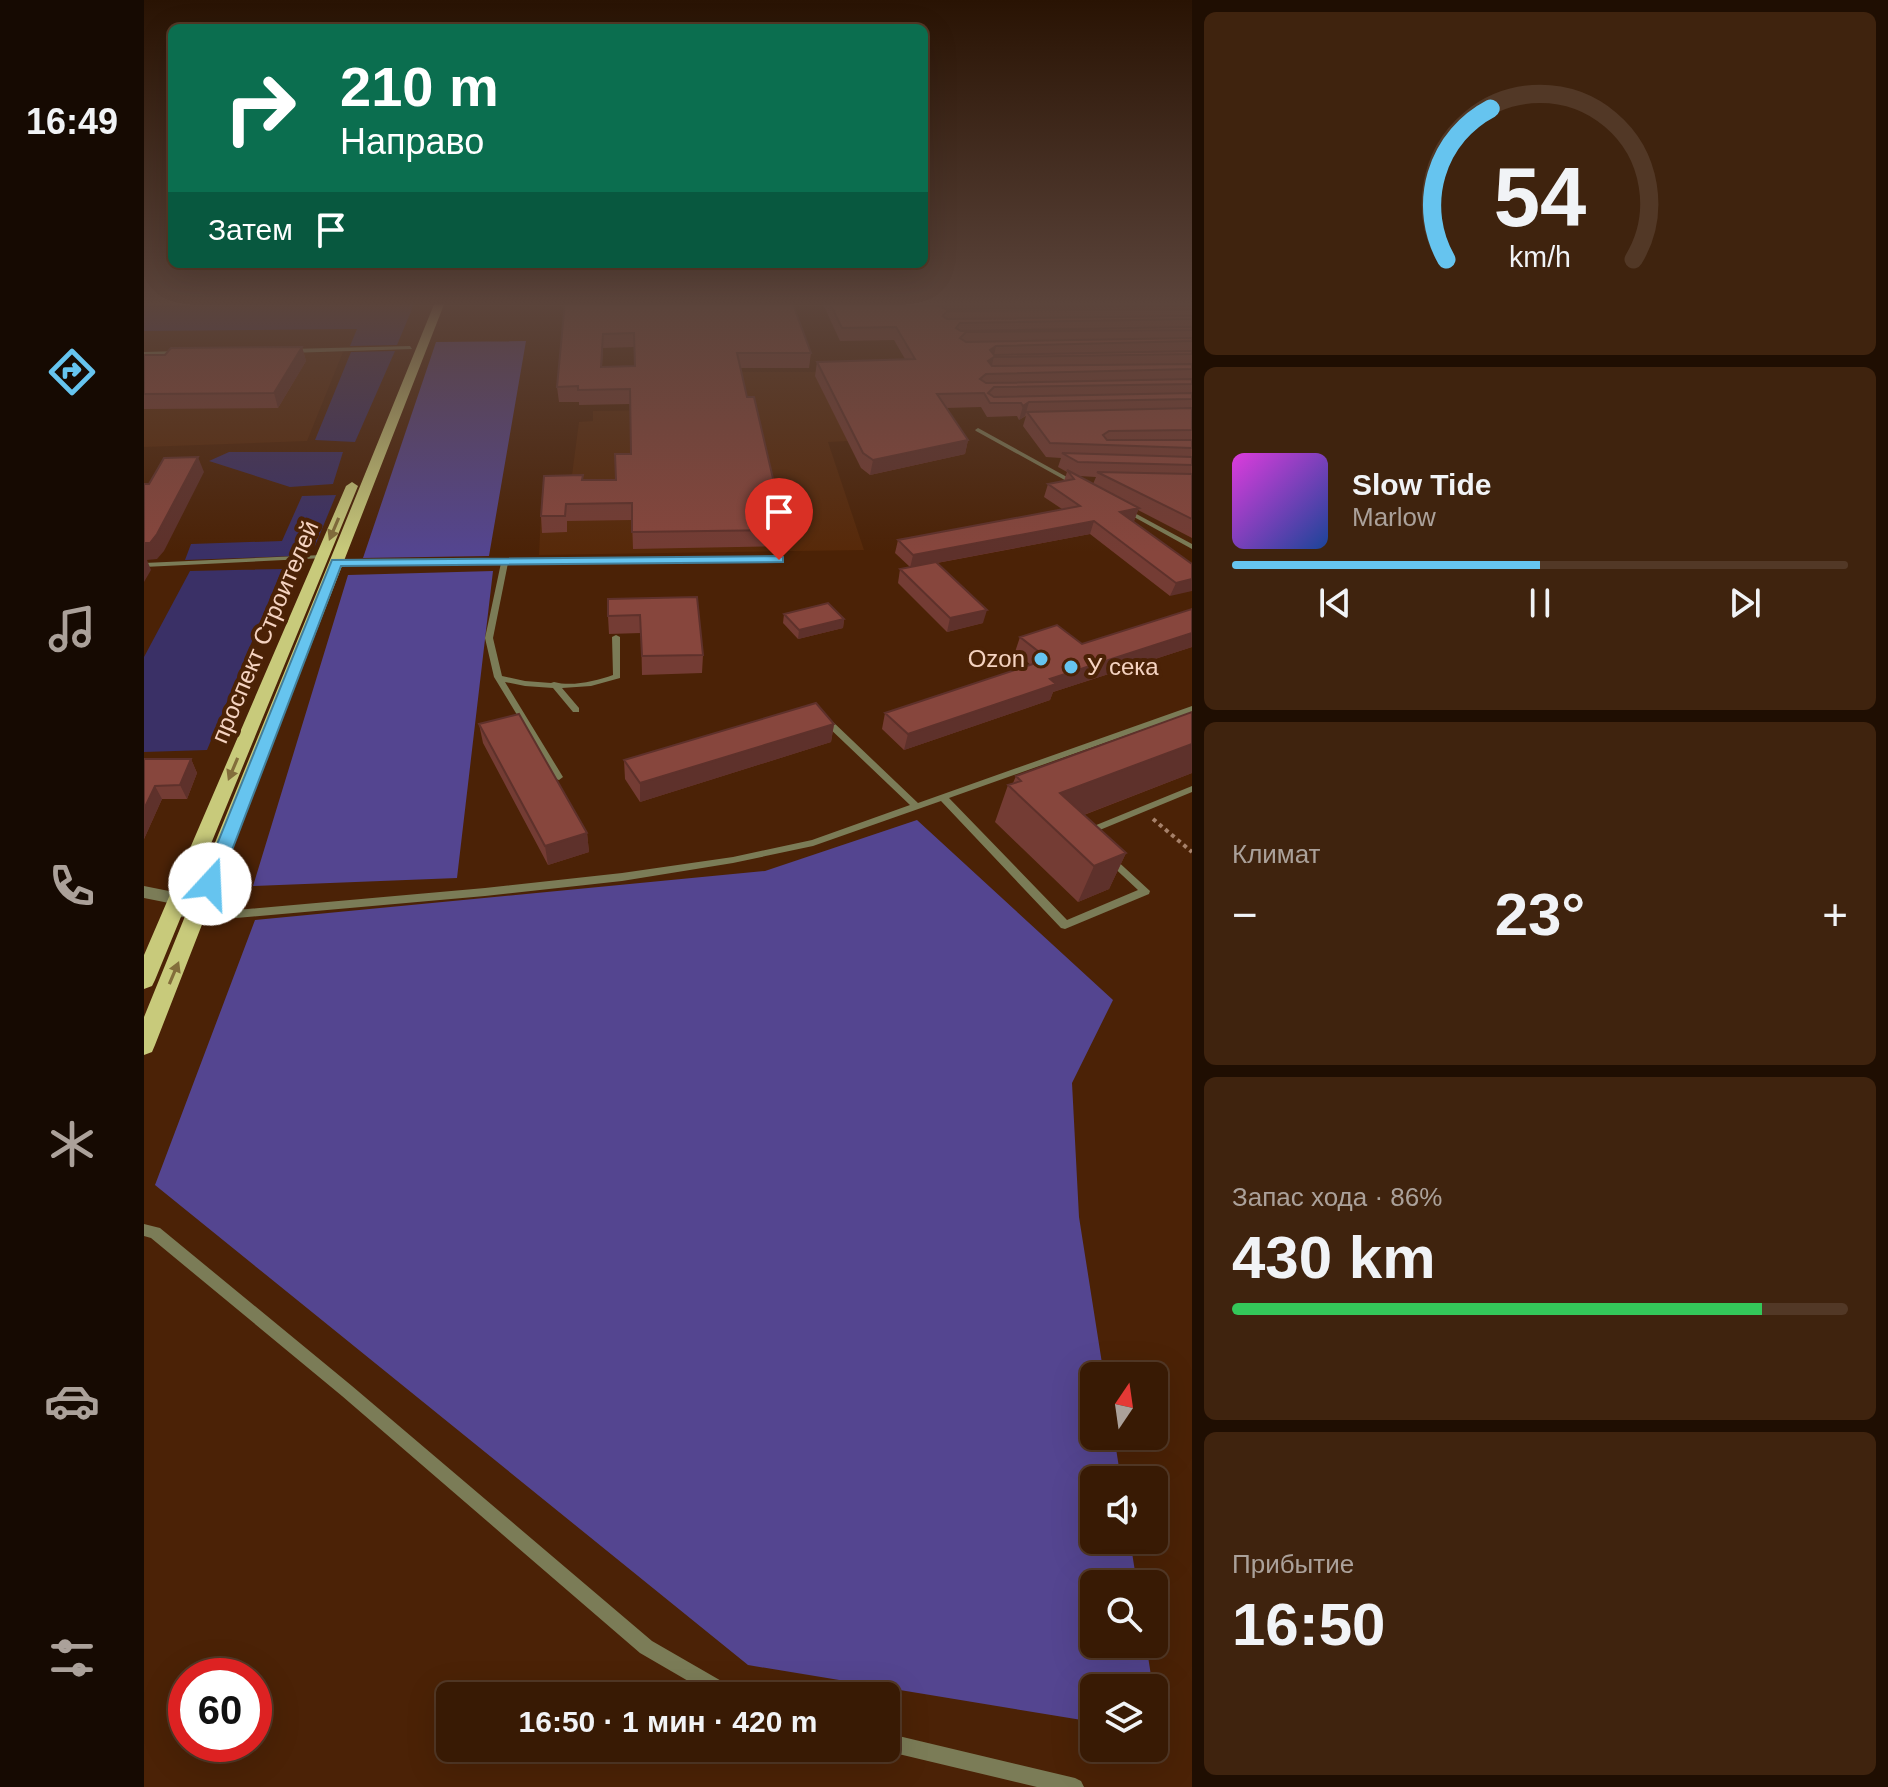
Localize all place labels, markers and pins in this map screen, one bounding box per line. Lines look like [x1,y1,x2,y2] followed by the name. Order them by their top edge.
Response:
[745,478,813,560] pin
[968,645,1025,672] place label: Ozon
[1032,650,1050,668] marker: Ozon
[1087,653,1159,680] place label: У сека
[1062,658,1080,676] marker: У сека

